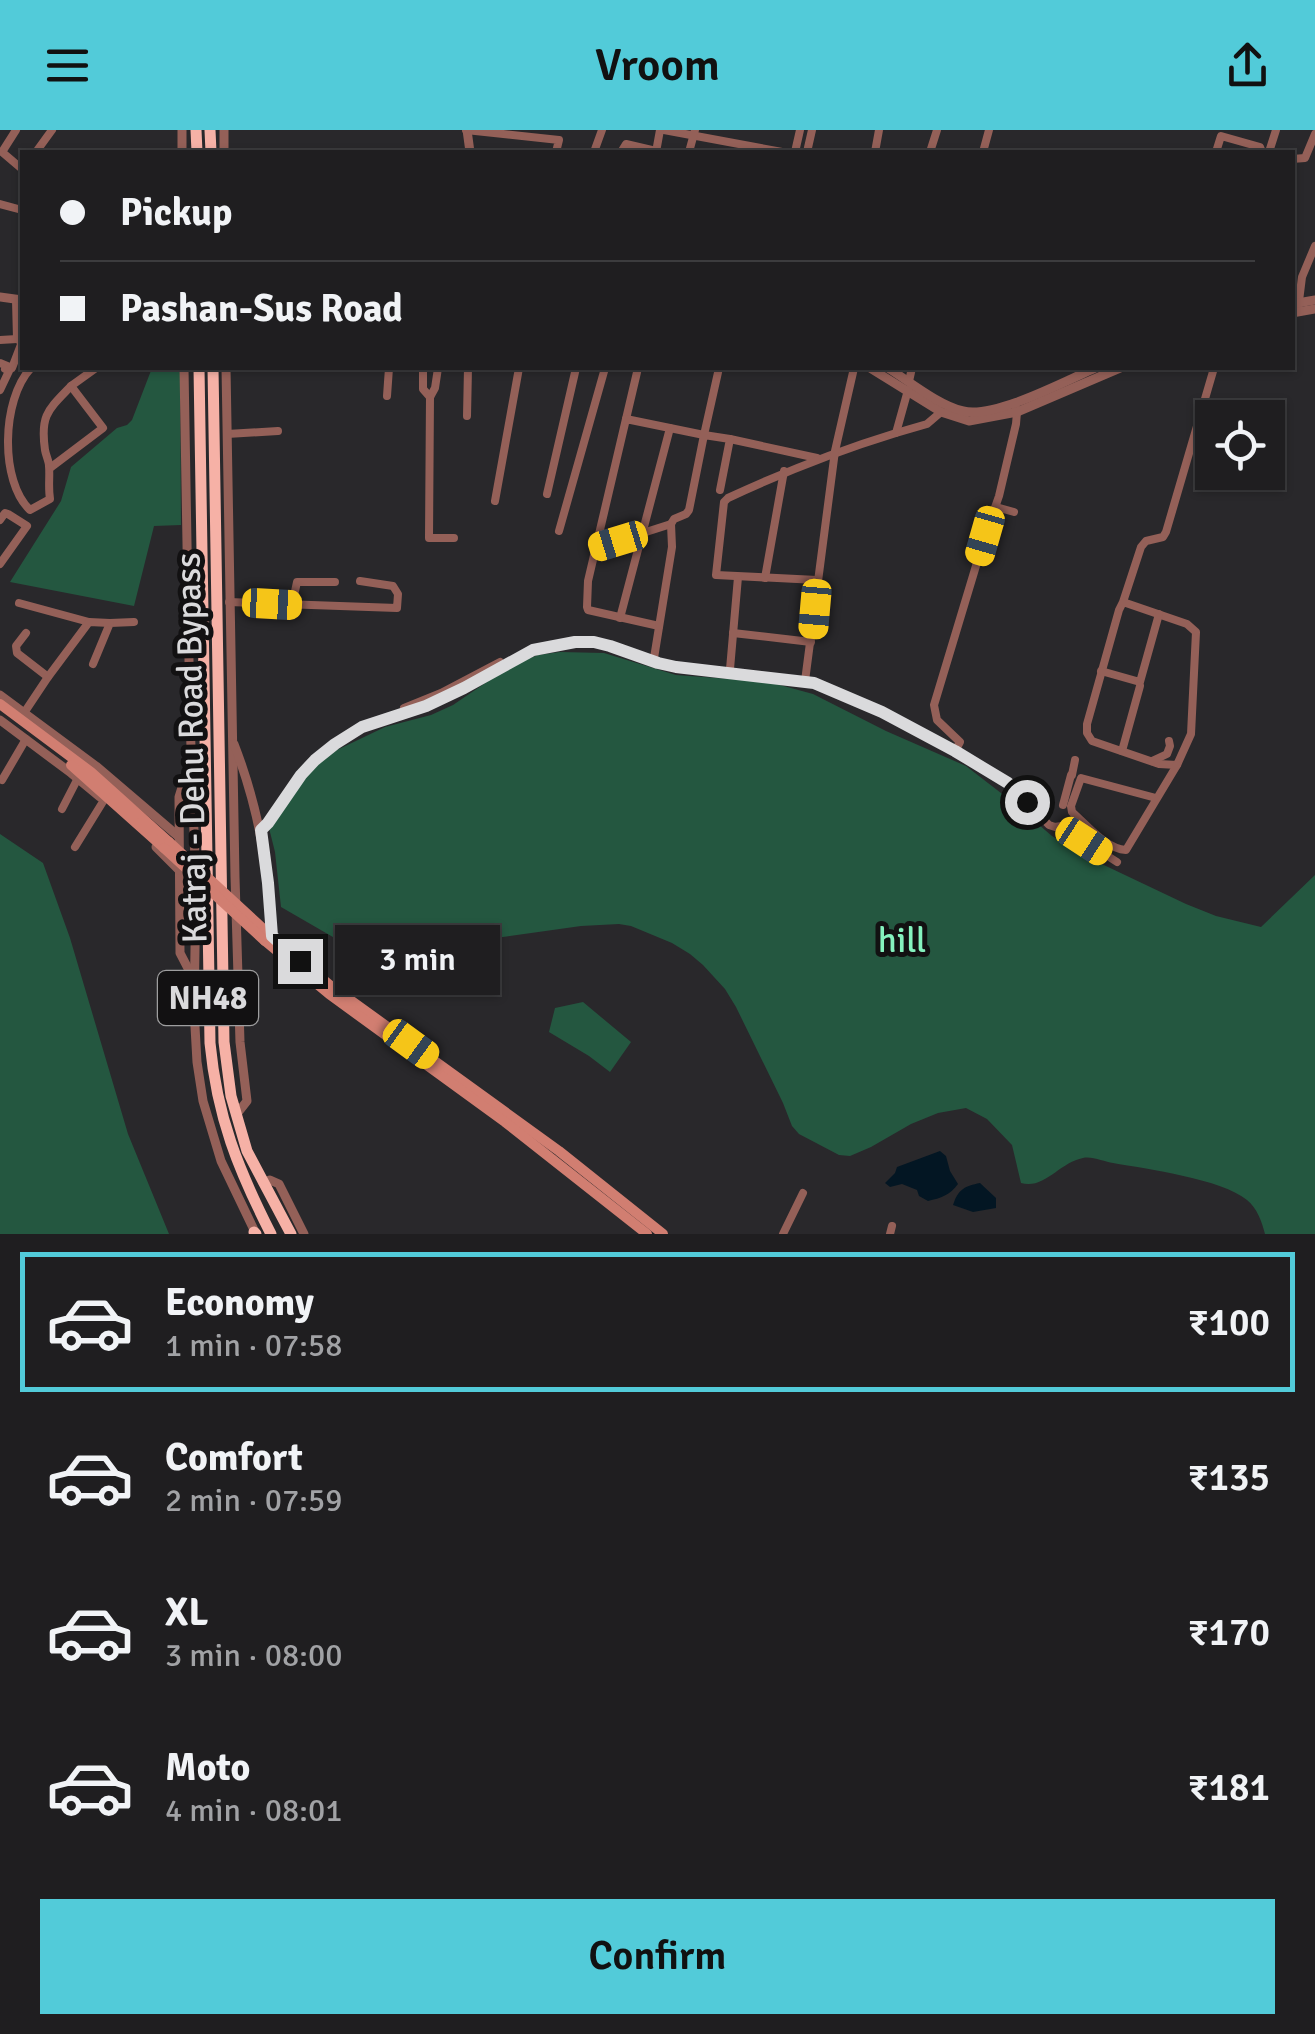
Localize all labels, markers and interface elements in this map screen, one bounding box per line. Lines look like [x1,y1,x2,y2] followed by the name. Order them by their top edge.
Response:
[40,38,95,93] icon: menu
[595,38,720,93] text: Vroom
[1220,38,1275,93] icon: share
[120,189,232,236] text: Pickup
[120,285,403,332] text: Pashan-Sus Road
[1195,400,1285,490] map controls
[1195,400,1285,490] button: locate
[962,503,1008,569] car
[585,518,651,564] car
[167,552,216,944] street label: Katraj - Dehu Road Bypass
[797,578,833,640] car
[241,587,303,621] car
[1005,780,1050,825] route start
[1051,812,1117,870] car
[878,919,926,962] park label: hill
[335,926,500,996] callout: 3 min
[278,939,323,984] route end
[379,940,456,979] text: 3 min
[158,971,258,1025] road number: NH48
[378,1014,444,1074] car
[45,1277,135,1367] icon: car
[165,1279,314,1326] text: Economy
[1188,1299,1270,1346] text: ₹100
[165,1326,343,1365] text: 1 min · 07:58
[45,1432,135,1522] icon: car
[165,1434,303,1481] text: Comfort
[1188,1454,1270,1501] text: ₹135
[165,1481,343,1520] text: 2 min · 07:59
[45,1587,135,1677] icon: car
[165,1589,208,1636] text: XL
[1188,1609,1270,1656] text: ₹170
[165,1636,343,1675] text: 3 min · 08:00
[45,1742,135,1832] icon: car
[165,1744,250,1791] text: Moto
[1188,1764,1270,1811] text: ₹181
[165,1791,343,1830] text: 4 min · 08:01
[40,1899,1275,2014] button: Confirm

